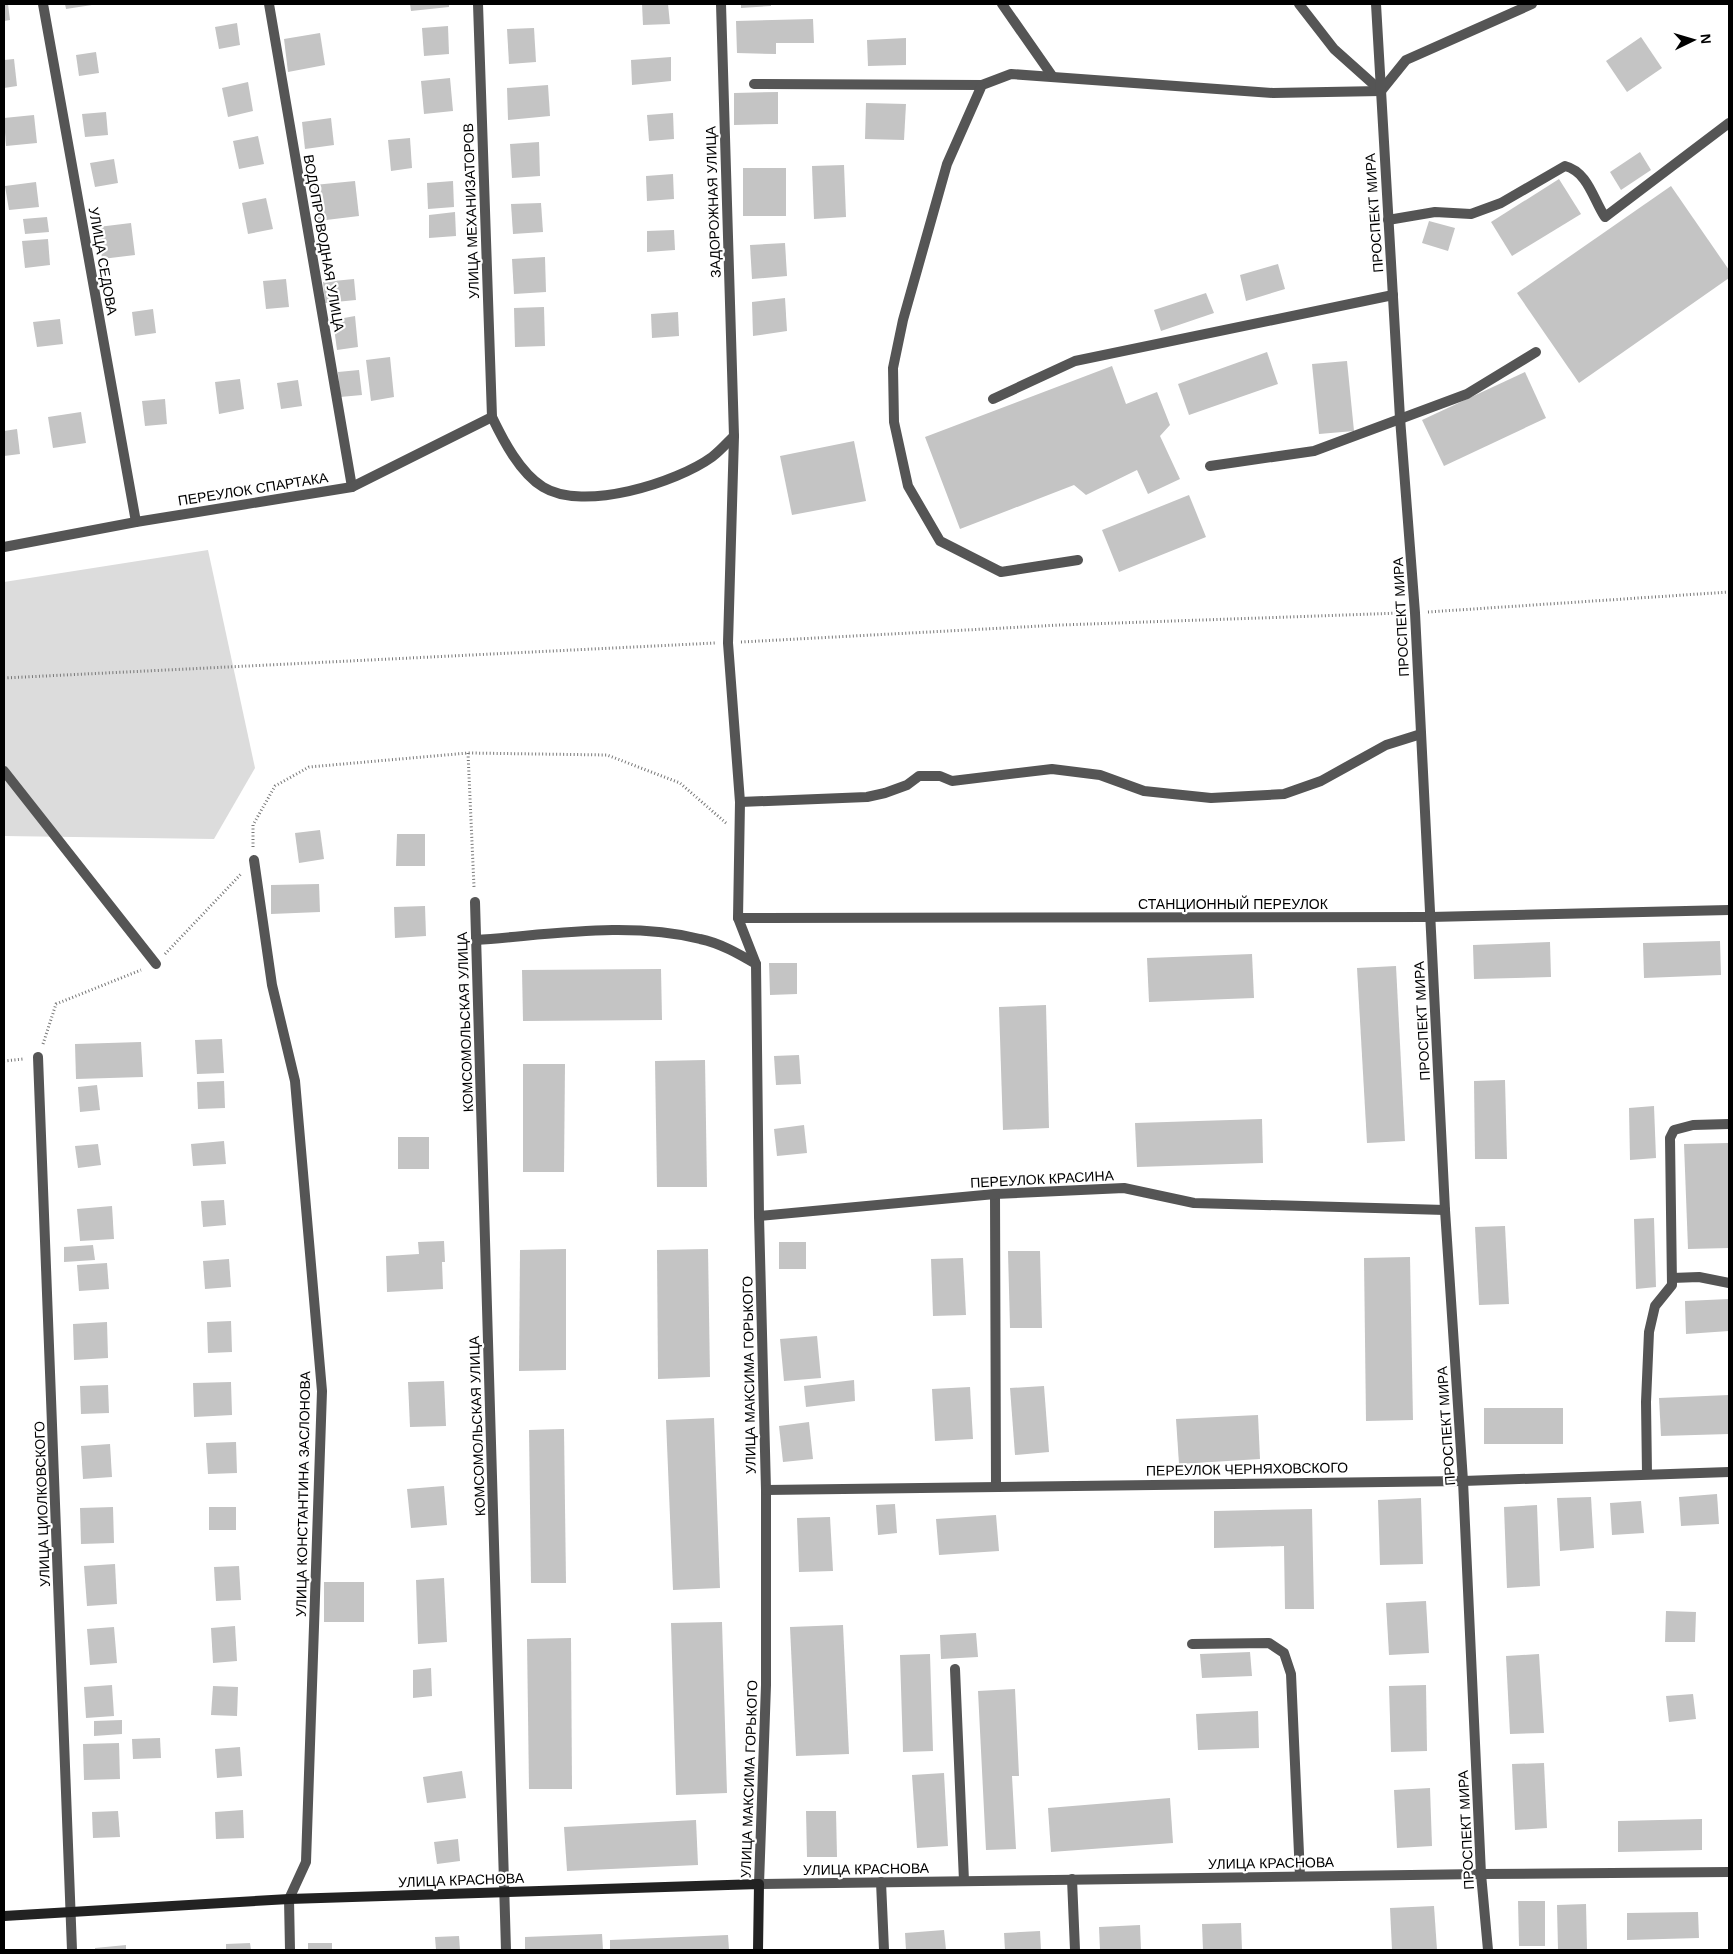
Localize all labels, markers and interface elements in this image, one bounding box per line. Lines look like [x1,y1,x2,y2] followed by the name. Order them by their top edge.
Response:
[1668,15,1718,65] north arrow
[1698,33,1714,45] text: N
[460,123,482,299] street label: УЛИЦА МЕХАНИЗАТОРОВ
[702,125,724,278] street label: ЗАДОРОЖНАЯ УЛИЦА
[1362,152,1386,273] street label: ПРОСПЕКТ МИРА
[301,153,348,333] street label: ВОДОПРОВОДНАЯ УЛИЦА
[86,206,120,317] street label: УЛИЦА СЕДОВА
[177,469,330,509] street label: ПЕРЕУЛОК СПАРТАКА
[1390,556,1412,677] street label: ПРОСПЕКТ МИРА
[1138,895,1329,912] street label: СТАНЦИОННЫЙ ПЕРЕУЛОК
[454,931,476,1113] street label: КОМСОМОЛЬСКАЯ УЛИЦА
[1411,960,1433,1081] street label: ПРОСПЕКТ МИРА
[970,1167,1115,1191] street label: ПЕРЕУЛОК КРАСИНА
[739,1276,759,1474] street label: УЛИЦА МАКСИМА ГОРЬКОГО
[466,1335,488,1517] street label: КОМСОМОЛЬСКАЯ УЛИЦА
[1434,1365,1458,1486] street label: ПРОСПЕКТ МИРА
[293,1370,313,1617] street label: УЛИЦА КОНСТАНТИНА ЗАСЛОНОВА
[31,1421,53,1587] street label: УЛИЦА ЦИОЛКОВСКОГО
[1146,1459,1348,1479] street label: ПЕРЕУЛОК ЧЕРНЯХОВСКОГО
[738,1680,760,1878] street label: УЛИЦА МАКСИМА ГОРЬКОГО
[1455,1769,1477,1890] street label: ПРОСПЕКТ МИРА
[1208,1854,1335,1872] street label: УЛИЦА КРАСНОВА
[803,1860,930,1878] street label: УЛИЦА КРАСНОВА
[398,1870,525,1890] street label: УЛИЦА КРАСНОВА

